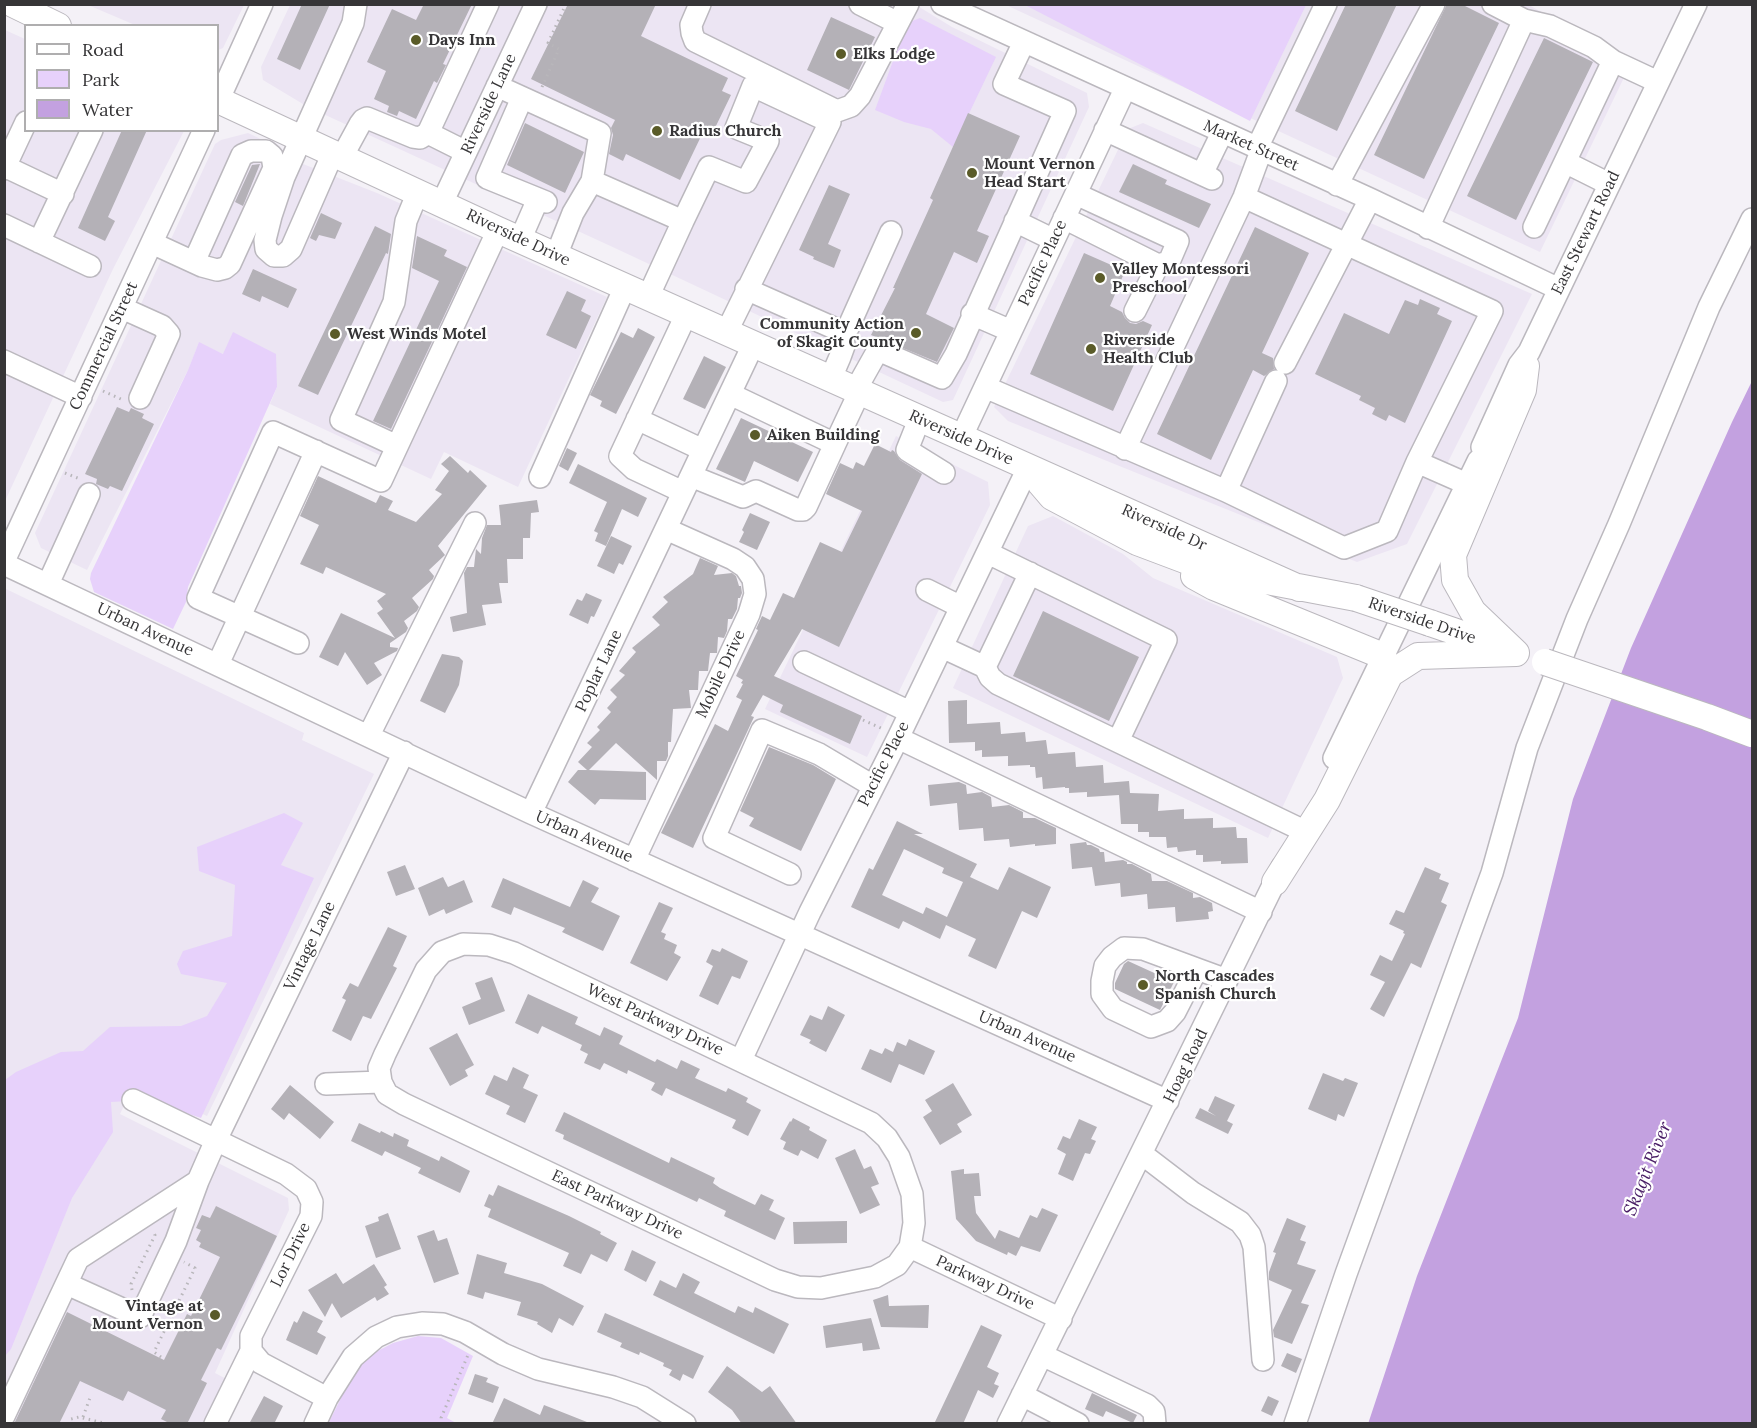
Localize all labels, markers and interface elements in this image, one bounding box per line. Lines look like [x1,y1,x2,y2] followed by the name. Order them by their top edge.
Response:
[24,24,219,132] legend
[428,30,495,50] place label: Days Inn
[409,33,423,47] marker: Days Inn
[82,38,124,61] text: Road
[853,44,935,64] place label: Elks Lodge
[834,47,848,61] marker: Elks Lodge
[457,51,521,157] street label: Riverside Lane
[82,68,119,91] text: Park
[82,98,133,121] text: Water
[1200,116,1302,176] street label: Market Street
[669,121,782,141] place label: Radius Church
[650,124,664,138] marker: Radius Church
[984,154,1095,192] place label: Mount Vernon Head Start
[965,166,979,180] marker: Mount Vernon Head Start
[1548,168,1624,298] street label: East Stewart Road
[463,206,573,270] street label: Riverside Drive
[1015,217,1071,309] street label: Pacific Place
[1112,259,1249,297] place label: Valley Montessori Preschool
[1093,271,1107,285] marker: Valley Montessori Preschool
[66,279,142,413] street label: Commercial Street
[760,314,904,352] place label: Community Action of Skagit County
[347,324,487,344] place label: West Winds Motel
[909,326,923,340] marker: Community Action of Skagit County
[328,327,342,341] marker: West Winds Motel
[1103,330,1193,368] place label: Riverside Health Club
[1084,342,1098,356] marker: Riverside Health Club
[906,406,1016,470] street label: Riverside Drive
[767,425,879,445] place label: Aiken Building
[748,428,762,442] marker: Aiken Building
[1118,501,1210,555] street label: Riverside Dr
[1366,594,1478,648] street label: Riverside Drive
[94,599,196,661] street label: Urban Avenue
[572,627,626,715] street label: Poplar Lane
[692,627,750,721] street label: Mobile Drive
[854,718,914,810] street label: Pacific Place
[532,807,636,867] street label: Urban Avenue
[280,898,340,994] street label: Vintage Lane
[1155,966,1276,1004] place label: North Cascades Spanish Church
[1136,978,1150,992] marker: North Cascades Spanish Church
[584,980,726,1060] street label: West Parkway Drive
[975,1007,1079,1067] street label: Urban Avenue
[1160,1026,1212,1106] street label: Hoag Road
[1619,1119,1677,1219] water label: Skagit River
[548,1166,686,1244] street label: East Parkway Drive
[267,1219,315,1291] street label: Lor Drive
[933,1252,1037,1314] street label: Parkway Drive
[92,1296,203,1334] place label: Vintage at Mount Vernon
[208,1308,222,1322] marker: Vintage at Mount Vernon

